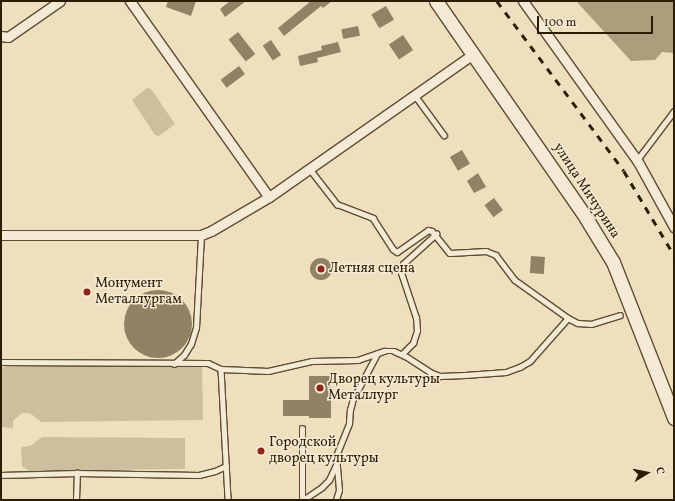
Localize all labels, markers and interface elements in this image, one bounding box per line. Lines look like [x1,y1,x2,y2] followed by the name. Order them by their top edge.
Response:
[539,8,655,34] scale bar
[544,15,576,31] text: 100 m
[549,140,623,242] street label: улица Мичурина
[329,261,415,277] place label: Летняя сцена
[316,264,326,274] marker: Летняя сцена
[95,276,182,308] place label: Монумент Металлургам
[82,287,92,297] marker: Монумент Металлургам
[328,372,440,404] place label: Дворец культуры Металлург
[315,383,325,393] marker: Дворец культуры Металлург
[269,435,379,468] place label: Городской дворец культуры
[256,446,266,456] marker: Городской дворец культуры
[627,453,667,493] north arrow
[651,466,667,476] text: С

